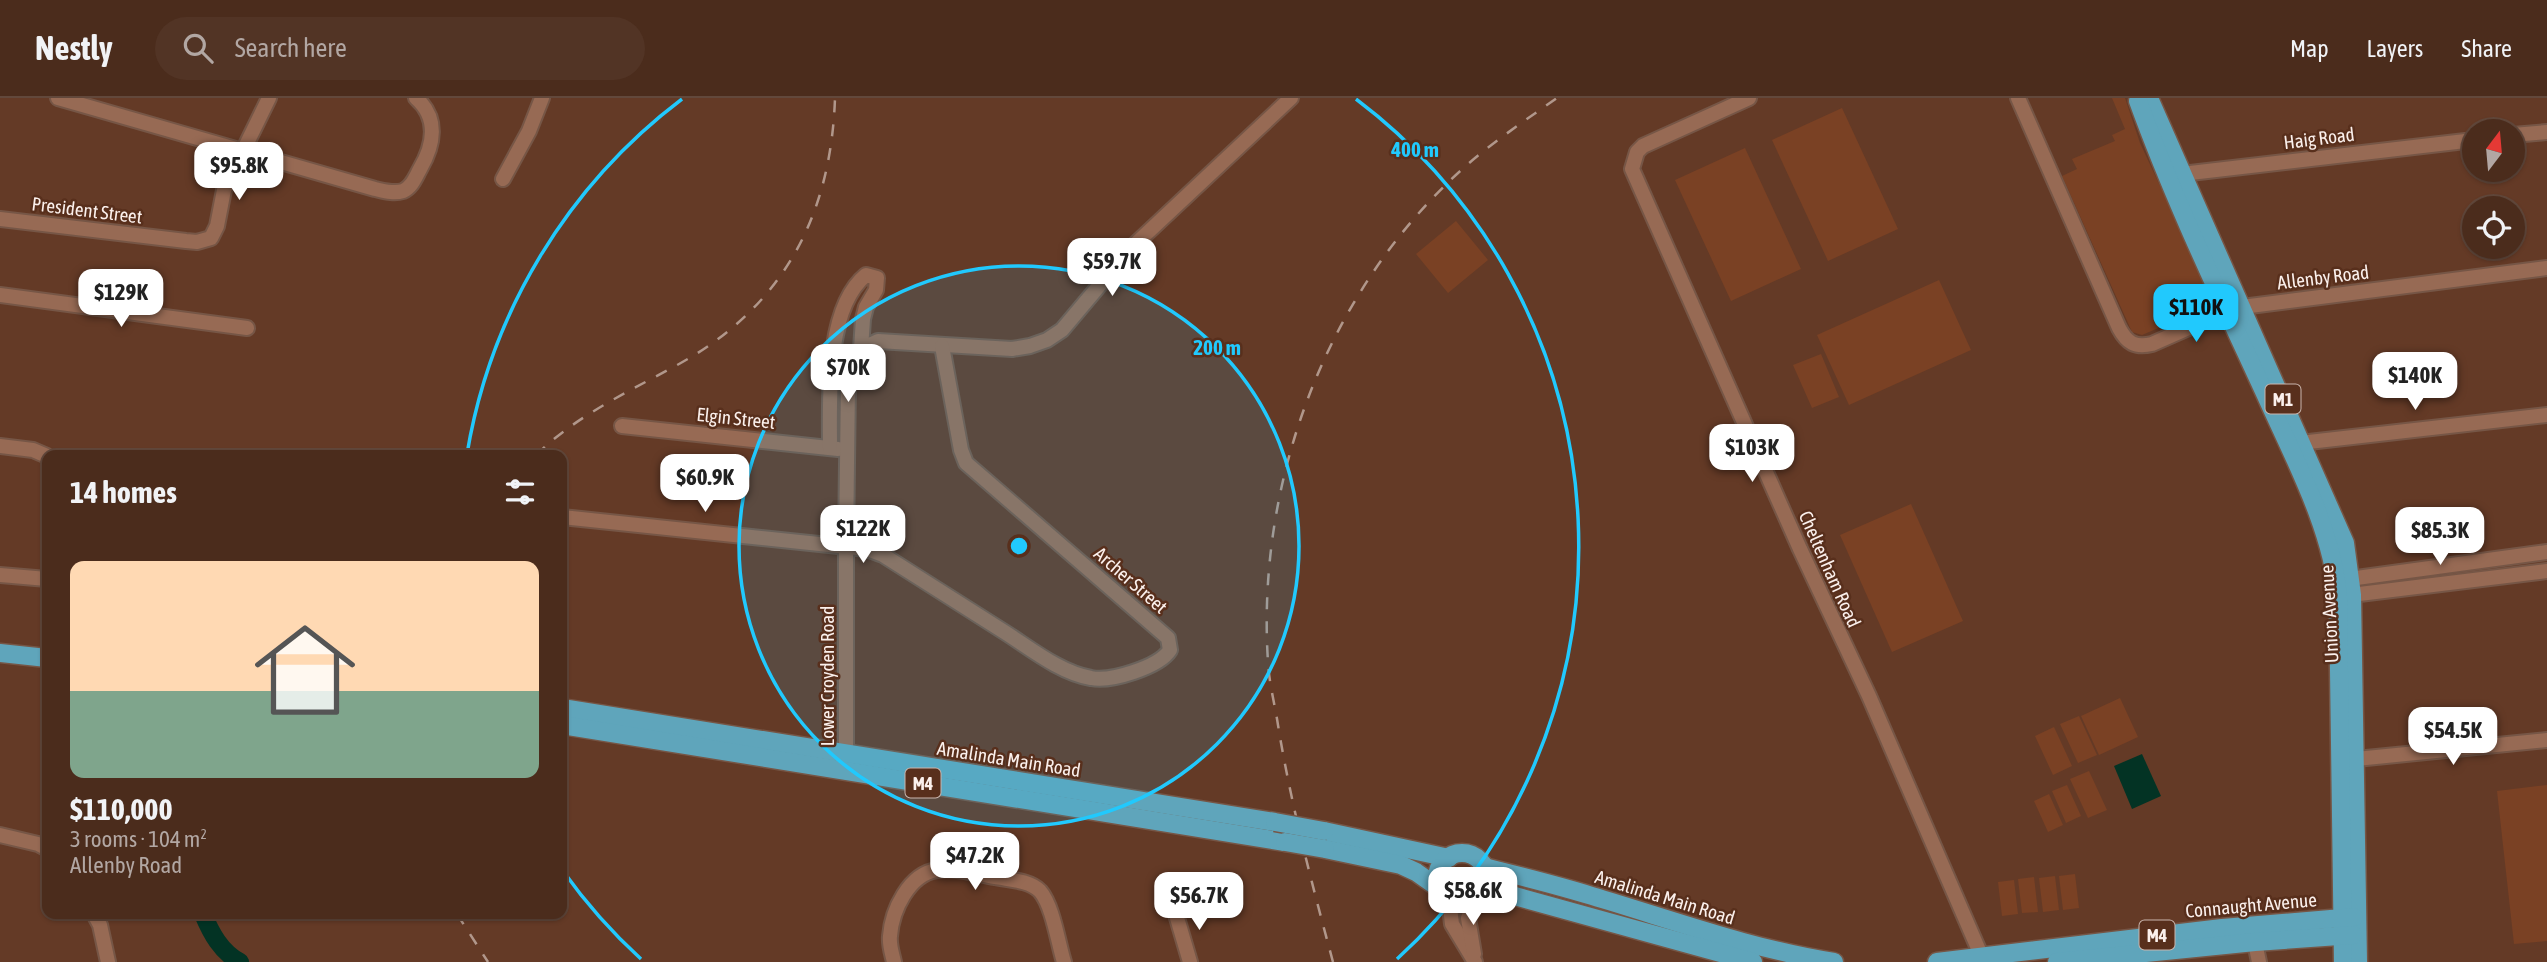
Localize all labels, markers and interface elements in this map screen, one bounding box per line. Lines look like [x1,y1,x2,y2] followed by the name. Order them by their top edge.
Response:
[155,17,645,80] search box
[35,29,113,67] text: Nestly
[179,29,217,67] icon: search
[235,33,347,63] text: Search here
[2290,35,2329,62] text: Map
[2367,35,2423,62] text: Layers
[2461,35,2512,62] text: Share
[2462,119,2525,182] north arrow
[2462,119,2525,259] map controls
[2282,123,2356,153] street label: Haig Road
[1390,137,1439,161] text: 400 m
[182,142,296,202] pin: $95.8K
[210,152,268,178] text: $95.8K
[30,192,144,228] street label: President Street
[2462,196,2525,259] button: locate
[1055,238,1169,298] pin: $59.7K
[1083,248,1141,274] text: $59.7K
[2276,260,2370,294] street label: Allenby Road
[72,270,170,329] pin: $129K
[94,279,148,305] text: $129K
[2147,285,2245,344] pin: $110K
[2169,294,2223,320] text: $110K
[1193,335,1241,359] text: 200 m
[807,344,889,404] pin: $70K
[2366,352,2464,412] pin: $140K
[827,354,869,380] text: $70K
[2388,362,2442,388] text: $140K
[2266,384,2300,414] road number: M1
[696,403,776,433] street label: Elgin Street
[1703,424,1801,484] pin: $103K
[1725,434,1779,460] text: $103K
[648,454,762,514] pin: $60.9K
[676,464,734,490] text: $60.9K
[501,473,539,511] icon: filters
[70,475,177,509] text: 14 homes
[814,505,912,565] pin: $122K
[1794,507,1866,631] street label: Cheltenham Road
[2383,508,2497,567] pin: $85.3K
[836,515,890,541] text: $122K
[2411,517,2469,543] text: $85.3K
[1007,534,1031,558] centre of rings
[1090,542,1172,618] street label: Archer Street
[2315,564,2343,664] street label: Union Avenue
[816,606,838,746] street label: Lower Croyden Road
[242,607,368,733] icon: home
[2396,708,2510,767] pin: $54.5K
[2424,717,2482,743] text: $54.5K
[936,737,1082,781] street label: Amalinda Main Road
[906,768,940,798] road number: M4
[70,792,173,826] text: $110,000
[70,826,207,852] text: 3 rooms · 104 m²
[918,832,1032,892] pin: $47.2K
[946,842,1004,868] text: $47.2K
[70,852,182,878] text: Allenby Road
[1592,865,1738,929] street label: Amalinda Main Road
[1416,868,1530,927] pin: $58.6K
[1142,872,1256,932] pin: $56.7K
[1444,877,1502,903] text: $58.6K
[1170,882,1228,908] text: $56.7K
[2184,888,2318,922] street label: Connaught Avenue
[2140,920,2174,950] road number: M4

